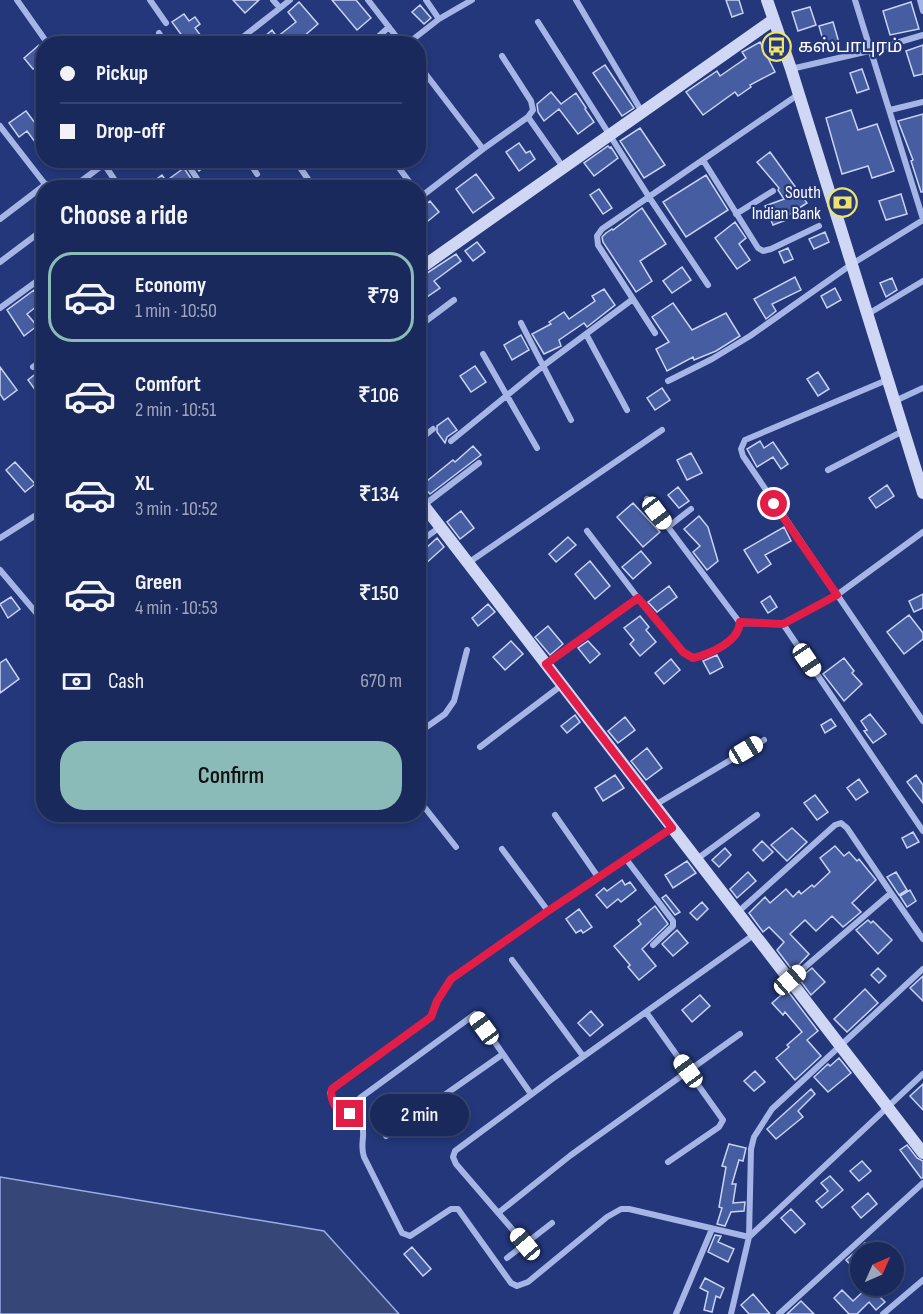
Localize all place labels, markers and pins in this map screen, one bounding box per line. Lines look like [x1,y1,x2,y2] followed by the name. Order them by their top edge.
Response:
[761,30,793,62] bus stop icon: கஸ்பாபுரம்
[798,36,902,57] place label: கஸ்பாபுரம்
[752,182,821,224] place label: South Indian Bank
[826,186,858,218] bank icon: South Indian Bank

